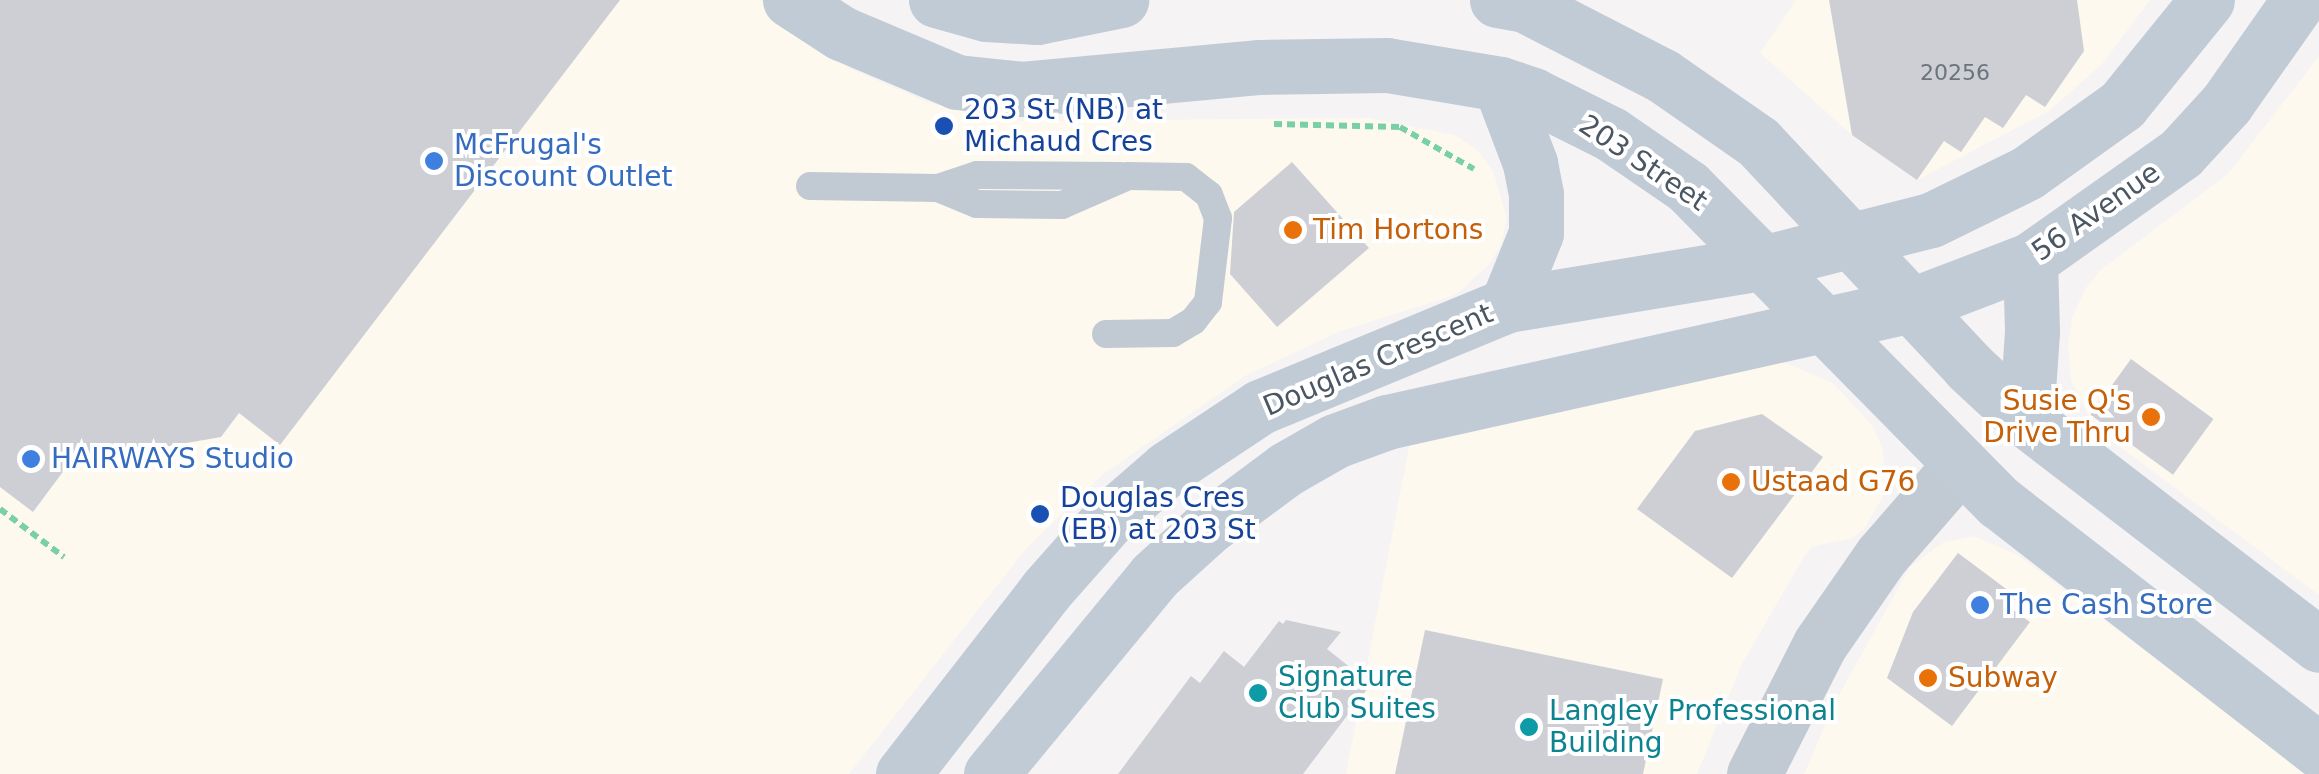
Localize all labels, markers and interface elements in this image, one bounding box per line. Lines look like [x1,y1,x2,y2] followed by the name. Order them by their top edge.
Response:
[1920,60,1990,86] house number: 20256
[964,93,1163,159] place label: 203 St (NB) at Michaud Cres
[1572,108,1714,218] street label: 203 Street
[933,115,955,137] marker: 203 St (NB) at Michaud Cres
[454,128,673,194] place label: McFrugal's Discount Outlet
[423,150,445,172] marker: McFrugal's Discount Outlet
[2026,156,2166,268] street label: 56 Avenue
[1313,213,1483,247] place label: Tim Hortons
[1282,219,1304,241] marker: Tim Hortons
[1258,296,1498,424] street label: Douglas Crescent
[1983,384,2131,450] place label: Susie Q's Drive Thru
[2140,406,2162,428] marker: Susie Q's Drive Thru
[51,442,294,476] place label: HAIRWAYS Studio
[20,448,42,470] marker: HAIRWAYS Studio
[1751,465,1915,499] place label: Ustaad G76
[1720,471,1742,493] marker: Ustaad G76
[1060,481,1256,547] place label: Douglas Cres (EB) at 203 St
[1029,503,1051,525] marker: Douglas Cres (EB) at 203 St
[2000,588,2213,622] place label: The Cash Store
[1969,594,1991,616] marker: The Cash Store
[1278,660,1436,726] place label: Signature Club Suites
[1948,661,2058,695] place label: Subway
[1917,667,1939,689] marker: Subway
[1247,682,1269,704] marker: Signature Club Suites
[1549,694,1836,760] place label: Langley Professional Building
[1518,716,1540,738] marker: Langley Professional Building

